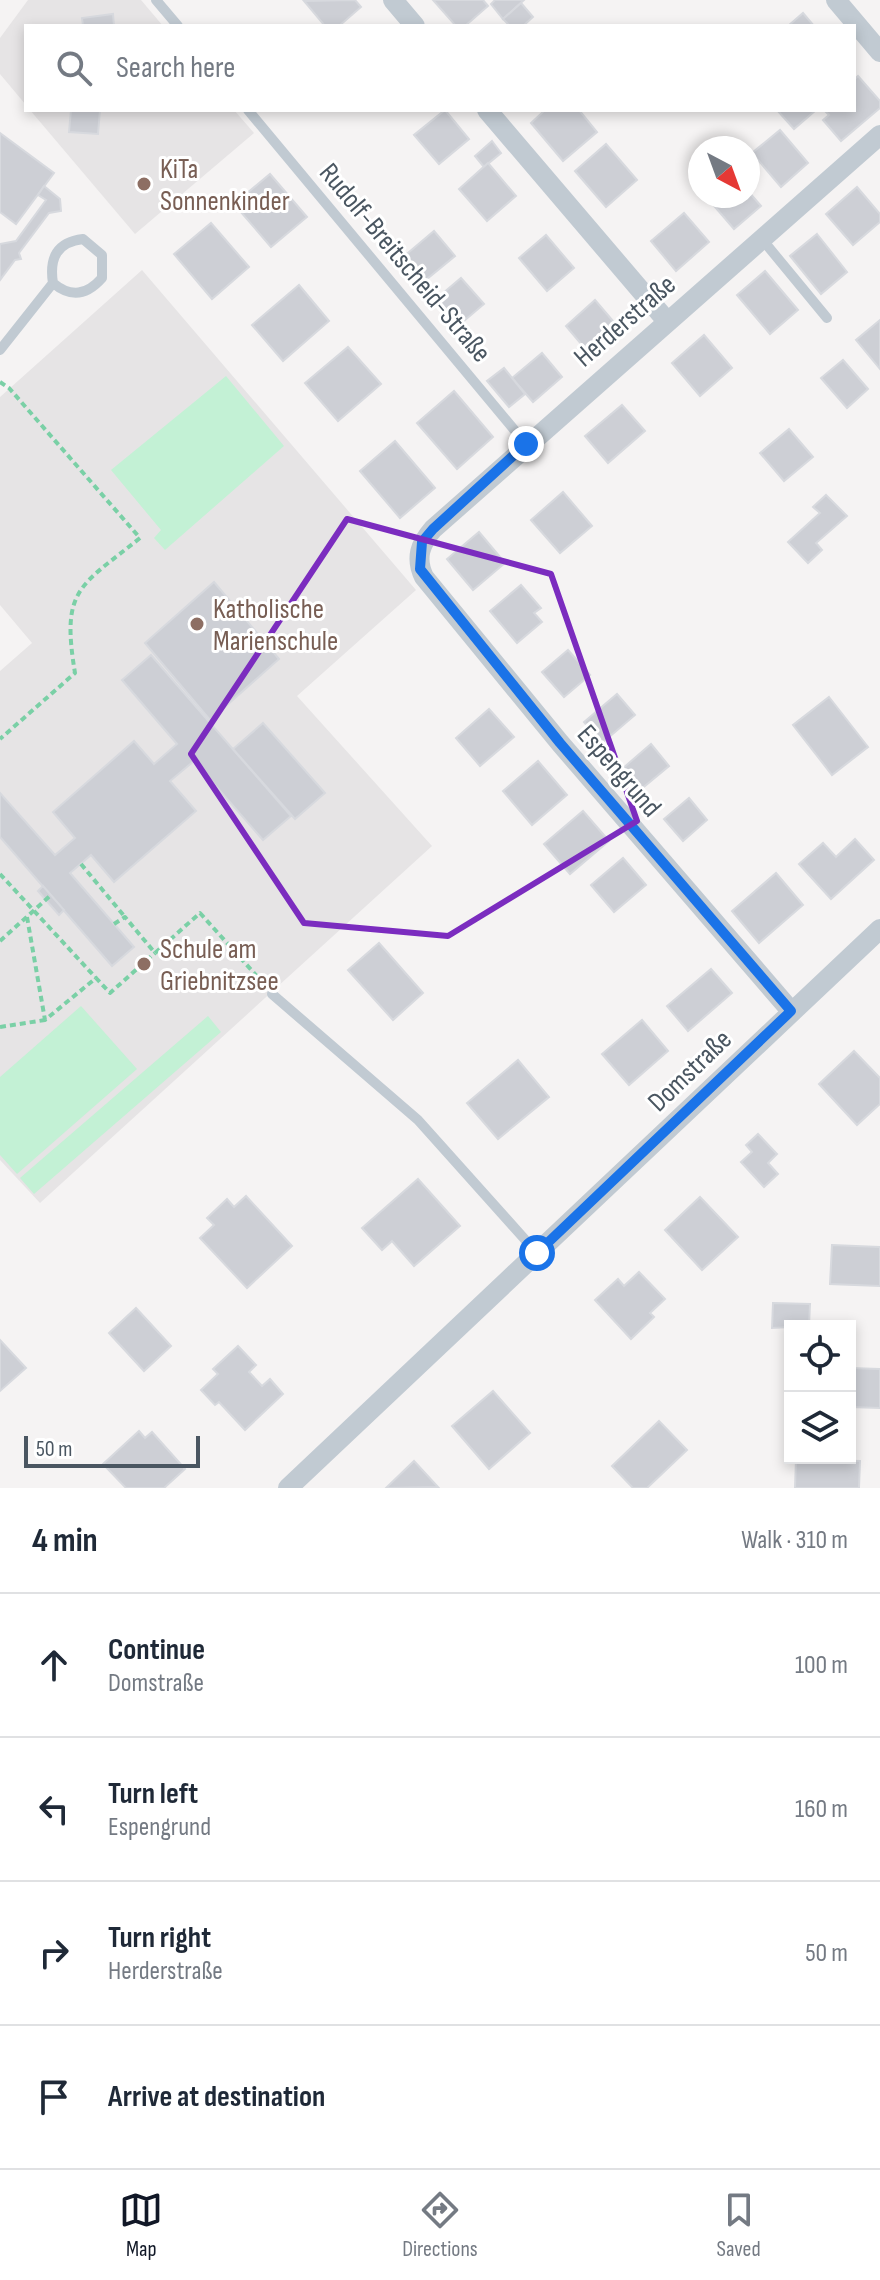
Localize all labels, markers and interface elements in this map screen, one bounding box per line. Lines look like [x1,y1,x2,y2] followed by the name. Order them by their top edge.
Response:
[24,24,856,112] search box
[52,46,96,90] icon: search
[116,50,235,86] text: Search here
[688,136,760,208] north arrow
[160,153,290,218] place label: KiTa Sonnenkinder
[312,157,498,369] street label: Rudolf-Breitscheid-Straße
[135,175,153,193] marker: KiTa Sonnenkinder
[568,268,682,374] street label: Herderstraße
[508,426,544,462] route end
[213,593,338,658] place label: Katholische Marienschule
[188,615,206,633] marker: Katholische Marienschule
[570,718,668,824] street label: Espengrund
[160,933,279,998] place label: Schule am Griebnitzsee
[135,955,153,973] marker: Schule am Griebnitzsee
[641,1023,739,1119] street label: Domstraße
[519,1235,555,1271] route start
[784,1320,856,1464] map controls
[784,1320,856,1392] button: locate
[784,1392,856,1464] button: layers
[24,1432,200,1468] scale bar
[36,1436,72,1463] text: 50 m
[32,1520,98,1561] text: 4 min
[741,1525,848,1556] text: Walk · 310 m
[108,1632,205,1668] text: Continue
[32,1643,76,1687] icon: ahead
[795,1650,848,1681] text: 100 m
[108,1668,204,1699] text: Domstraße
[108,1776,198,1812] text: Turn left
[32,1787,76,1831] icon: left
[795,1794,848,1825] text: 160 m
[108,1812,211,1843] text: Espengrund
[108,1920,211,1956] text: Turn right
[32,1931,76,1975] icon: right
[805,1938,848,1969] text: 50 m
[108,1956,223,1987] text: Herderstraße
[32,2075,76,2119] icon: arrive
[108,2079,325,2115] text: Arrive at destination
[119,2188,163,2263] tab: Map
[402,2188,478,2263] tab: Directions
[717,2188,761,2263] tab: Saved

